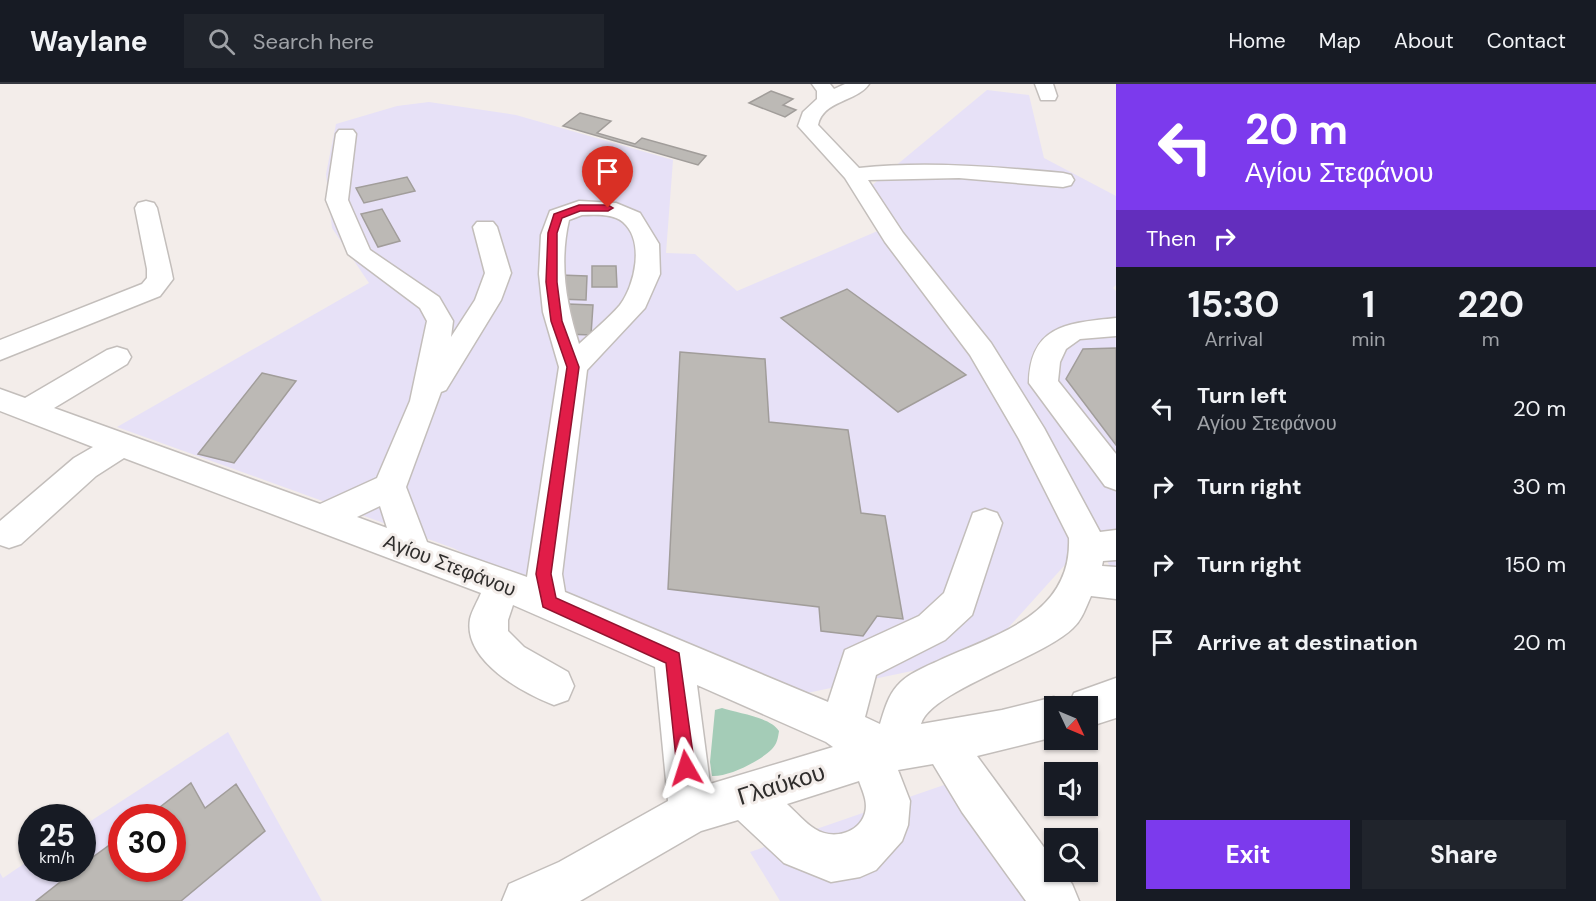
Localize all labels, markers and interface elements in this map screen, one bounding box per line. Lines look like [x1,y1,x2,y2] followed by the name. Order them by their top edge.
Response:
[184,14,604,68] search box
[30,23,148,60] text: Waylane
[205,25,238,58] icon: search
[253,27,374,56] text: Search here
[1228,27,1286,55] text: Home
[1319,27,1361,55] text: Map
[1394,27,1454,55] text: About
[1487,27,1566,55] text: Contact
[1245,102,1348,157] text: 20 m
[1146,108,1224,186] icon: left
[582,146,633,208] pin
[591,155,624,188] icon: arrive
[1245,155,1433,190] text: Αγίου Στεφάνου
[1208,222,1241,255] icon: right
[1146,224,1196,253] text: Then
[1188,281,1280,328] text: 15:30
[1362,281,1375,328] text: 1
[1457,281,1524,328] text: 220
[1205,326,1263,352] text: Arrival
[1351,326,1386,352] text: min
[1482,326,1500,352] text: m
[1197,381,1287,410] text: Turn left
[1146,392,1179,425] icon: left
[1513,394,1566,423] text: 20 m
[1197,410,1337,436] text: Αγίου Στεφάνου
[1146,470,1179,503] icon: right
[1197,472,1302,501] text: Turn right
[1512,472,1566,501] text: 30 m
[380,528,520,602] street label: Αγίου Στεφάνου
[1146,548,1179,581] icon: right
[1197,550,1302,579] text: Turn right
[1505,550,1566,579] text: 150 m
[1146,626,1179,659] icon: arrive
[1197,628,1418,657] text: Arrive at destination
[1513,628,1566,657] text: 20 m
[1044,696,1098,750] north arrow
[1044,696,1098,882] map controls
[654,736,718,800] position arrow
[733,756,829,812] street label: Γλαύκου
[1044,762,1098,816] button: sound
[108,804,186,882] speed limit sign: 30
[39,816,75,855] text: 25
[1146,820,1350,889] button: Exit
[1362,820,1566,889] button: Share
[1044,828,1098,882] button: search
[39,848,75,868] text: km/h

